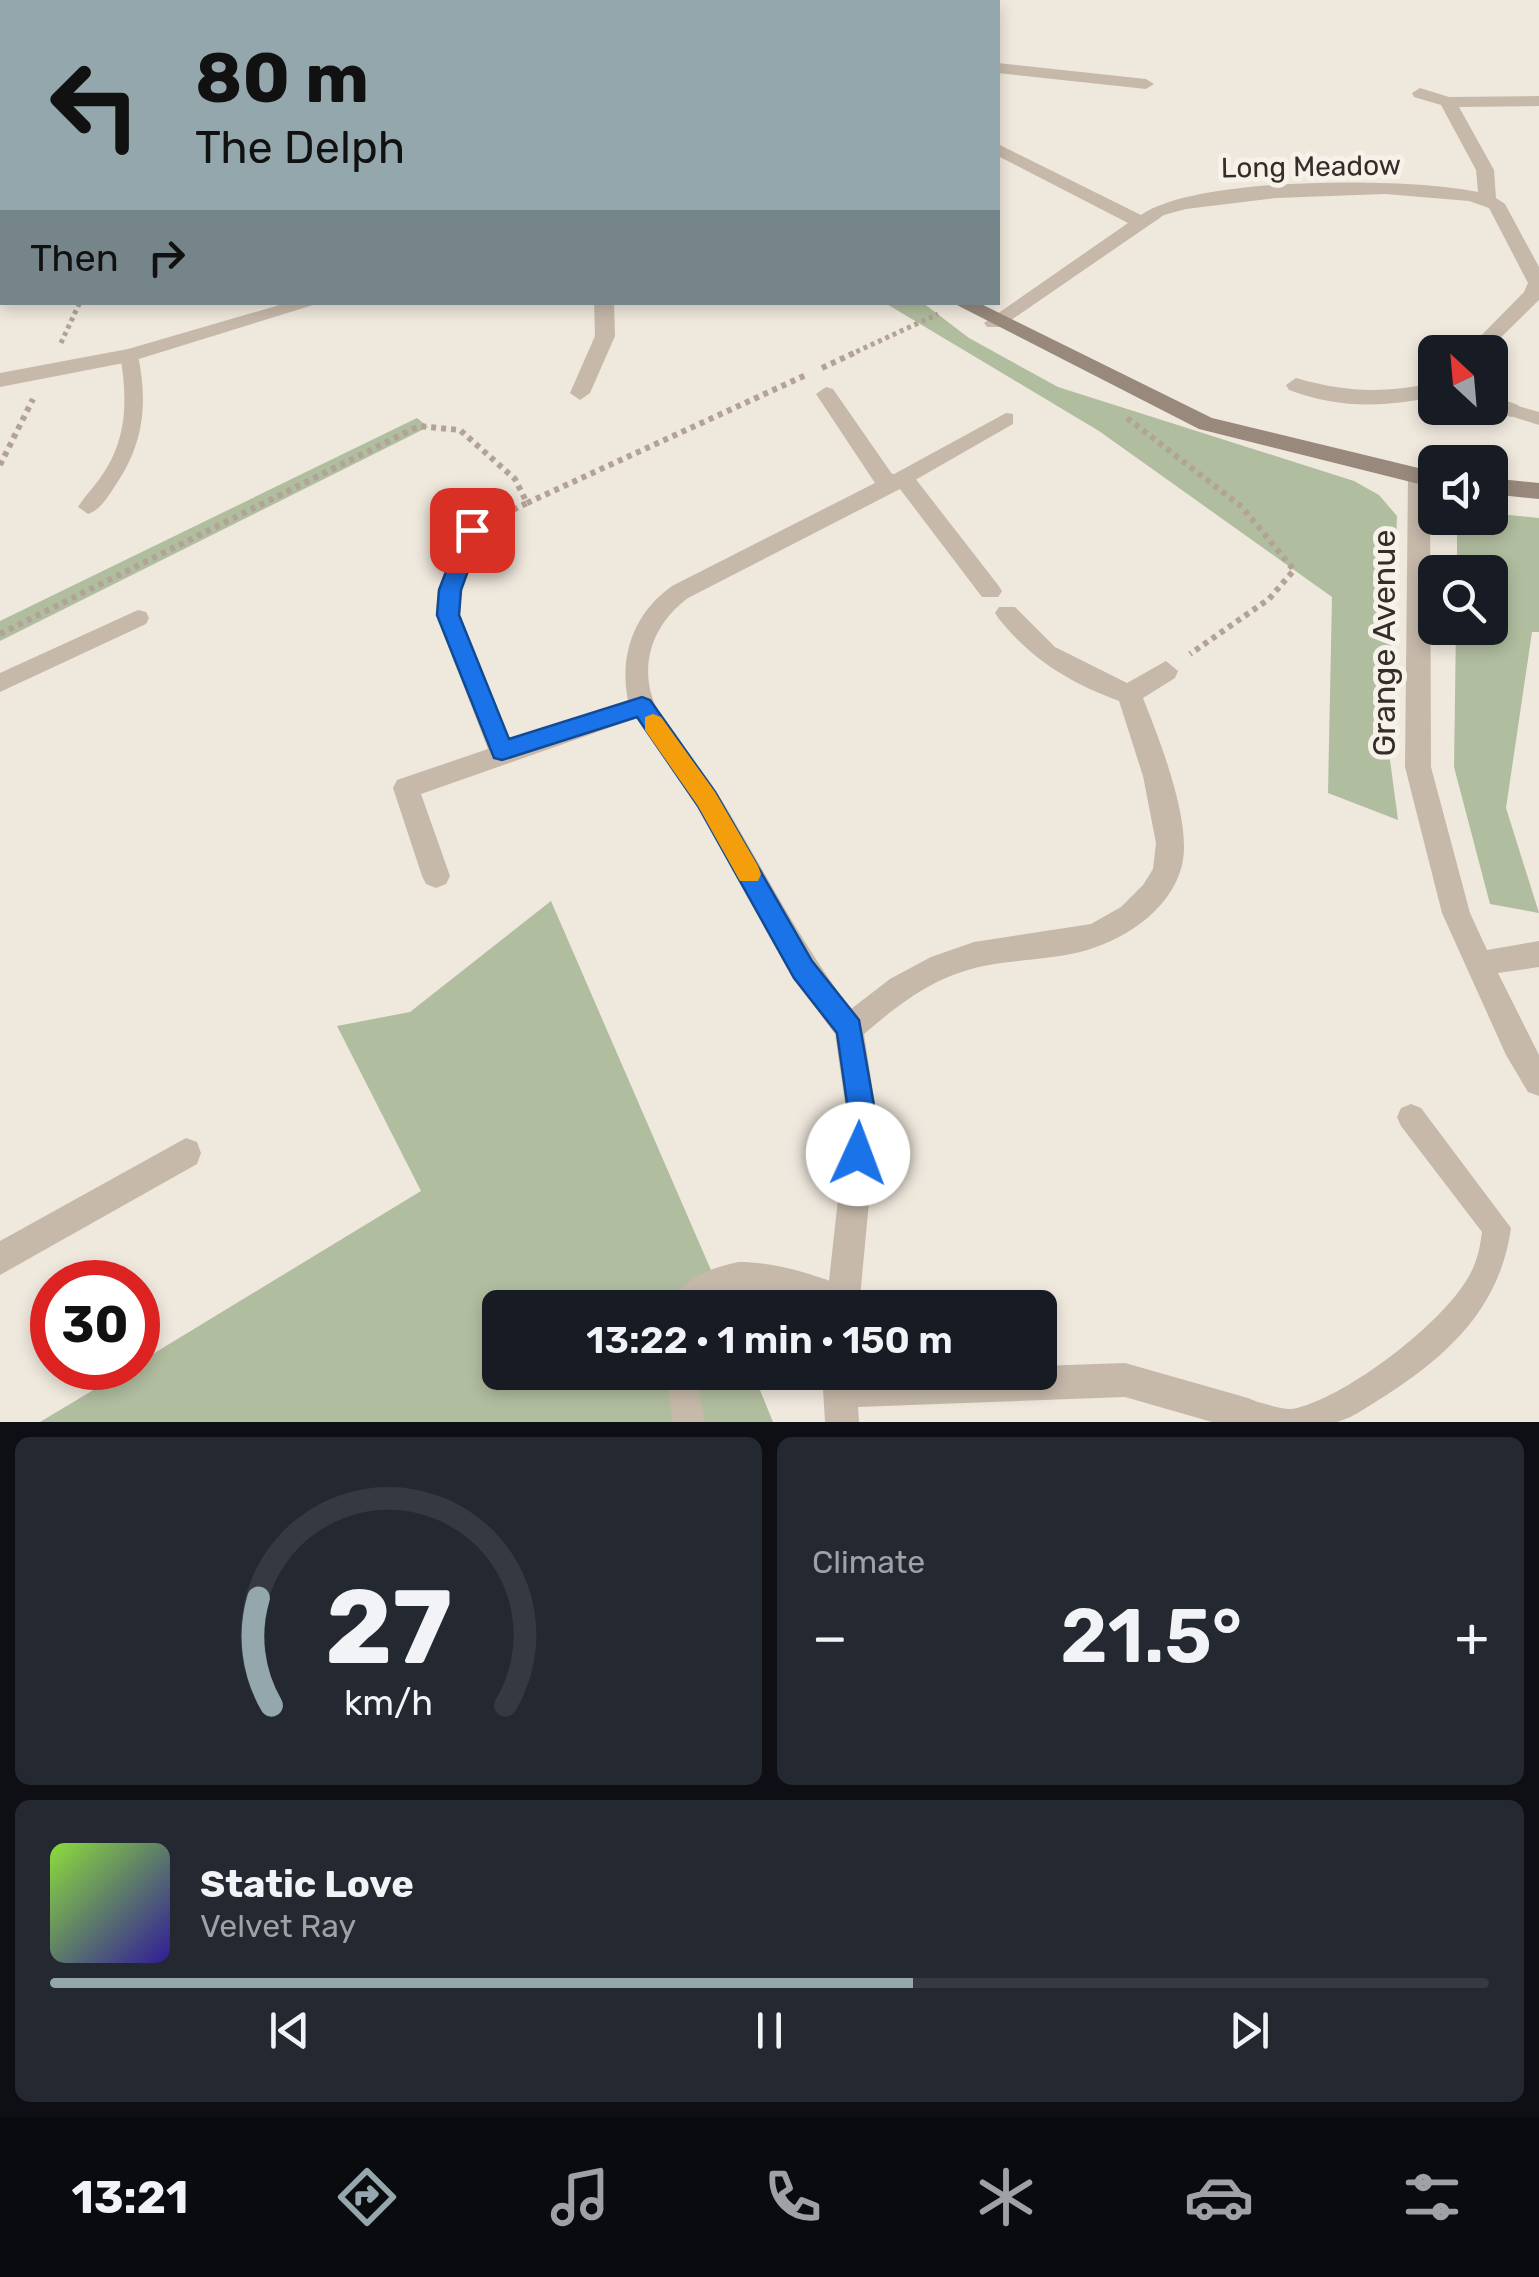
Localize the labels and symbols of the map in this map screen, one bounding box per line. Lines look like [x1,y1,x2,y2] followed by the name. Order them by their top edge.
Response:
[1221,148,1401,185] street label: Long Meadow
[1418,335,1508,425] north arrow
[430,488,515,573] pin
[1365,530,1403,756] street label: Grange Avenue
[806,1102,910,1206] position arrow
[30,1260,160,1390] speed limit sign: 30

